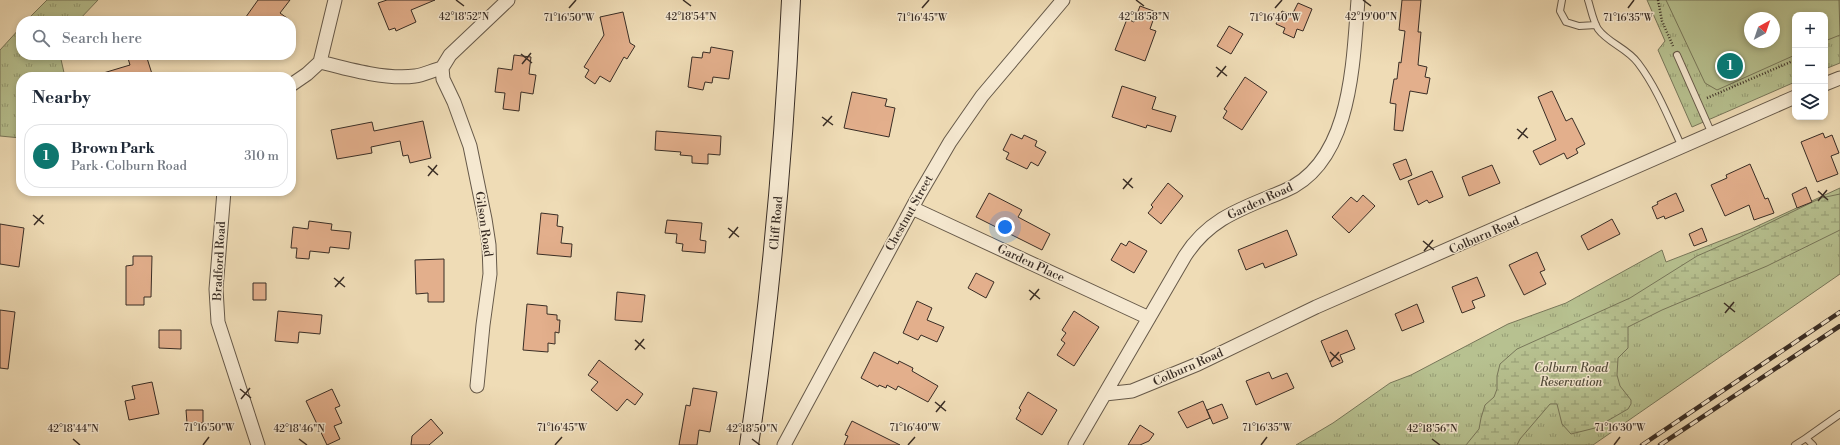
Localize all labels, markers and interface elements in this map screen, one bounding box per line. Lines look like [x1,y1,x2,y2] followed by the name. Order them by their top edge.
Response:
[439,11,490,23] text: 42°18'52"N
[666,11,717,23] text: 42°18'54"N
[1119,11,1170,23] text: 42°18'58"N
[1345,11,1398,23] text: 42°19'00"N
[544,12,595,24] text: 71°16'50"W
[897,12,948,24] text: 71°16'45"W
[1249,12,1302,24] text: 71°16'40"W
[1603,12,1654,24] text: 71°16'35"W
[1744,12,1780,48] north arrow
[1792,12,1828,120] map controls
[1792,12,1828,48] button: +
[16,16,296,60] search box
[30,27,52,49] icon: search
[62,29,142,48] text: Search here
[1792,48,1828,84] button: −
[1717,51,1743,81] pin: 1
[1792,84,1828,120] button: layers
[32,87,91,109] text: Nearby
[71,139,155,158] text: Brown Park
[43,148,49,164] text: 1
[244,148,279,164] text: 310 m
[71,158,187,174] text: Park · Colburn Road
[882,172,937,254] street label: Chestnut Street
[1225,180,1295,223] street label: Garden Road
[471,190,496,258] street label: Gilson Road
[767,195,786,251] street label: Cliff Road
[1447,213,1522,258] street label: Colburn Road
[995,217,1015,237] your location
[210,221,229,302] street label: Bradford Road
[995,241,1067,286] street label: Garden Place
[1151,345,1226,390] street label: Colburn Road
[1534,361,1609,390] park label: Colburn Road Reservation
[184,422,235,434] text: 71°16'50"W
[537,422,588,434] text: 71°16'45"W
[889,422,942,434] text: 71°16'40"W
[1242,422,1293,434] text: 71°16'35"W
[1595,422,1646,434] text: 71°16'30"W
[47,423,99,435] text: 42°18'44"N
[273,423,325,435] text: 42°18'46"N
[726,423,778,435] text: 42°18'50"N
[1407,423,1458,435] text: 42°18'56"N

